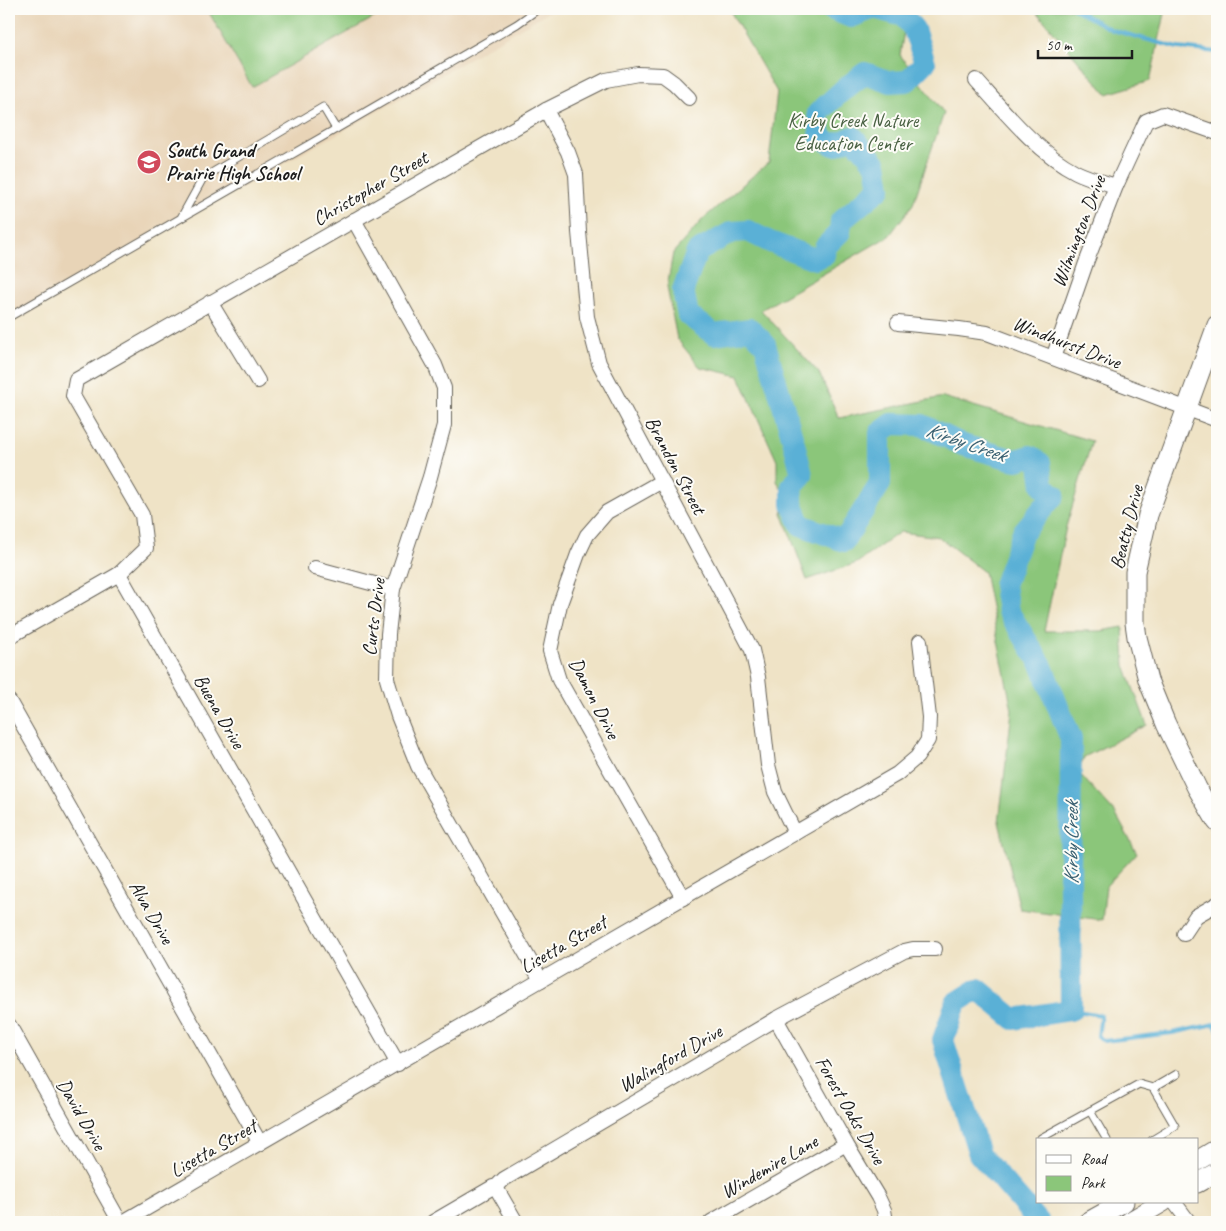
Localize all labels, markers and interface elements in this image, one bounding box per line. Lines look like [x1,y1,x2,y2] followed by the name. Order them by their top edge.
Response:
[1038,28,1132,60] scale bar
[1046,36,1073,55] text: 50 m
[788,108,920,156] park label: Kirby Creek Nature Education Center
[166,138,304,186] place label: South Grand Prairie High School
[308,144,434,231] street label: Christopher Street
[136,149,162,175] school or university icon: South Grand Prairie High School
[1046,170,1112,291] street label: Wilmington Drive
[1009,310,1126,375] street label: Windhurst Drive
[639,412,713,521] street label: Brandon Street
[923,416,1012,469] water label: Kirby Creek
[1104,481,1149,572] street label: Beatty Drive
[356,575,391,657] street label: Curts Drive
[563,653,626,744] street label: Damon Drive
[188,670,252,754] street label: Buena Drive
[1058,798,1084,884] water label: Kirby Creek
[123,876,180,950] street label: Alva Drive
[516,908,614,979] street label: Lisetta Street
[614,1018,728,1098] street label: Walingford Drive
[810,1052,892,1170] street label: Forest Oaks Drive
[51,1074,113,1156] street label: David Drive
[166,1112,264,1183] street label: Lisetta Street
[716,1128,823,1204] street label: Windemire Lane
[1036,1138,1198,1204] legend
[1081,1150,1108,1169] text: Road
[1081,1174,1106,1193] text: Park

